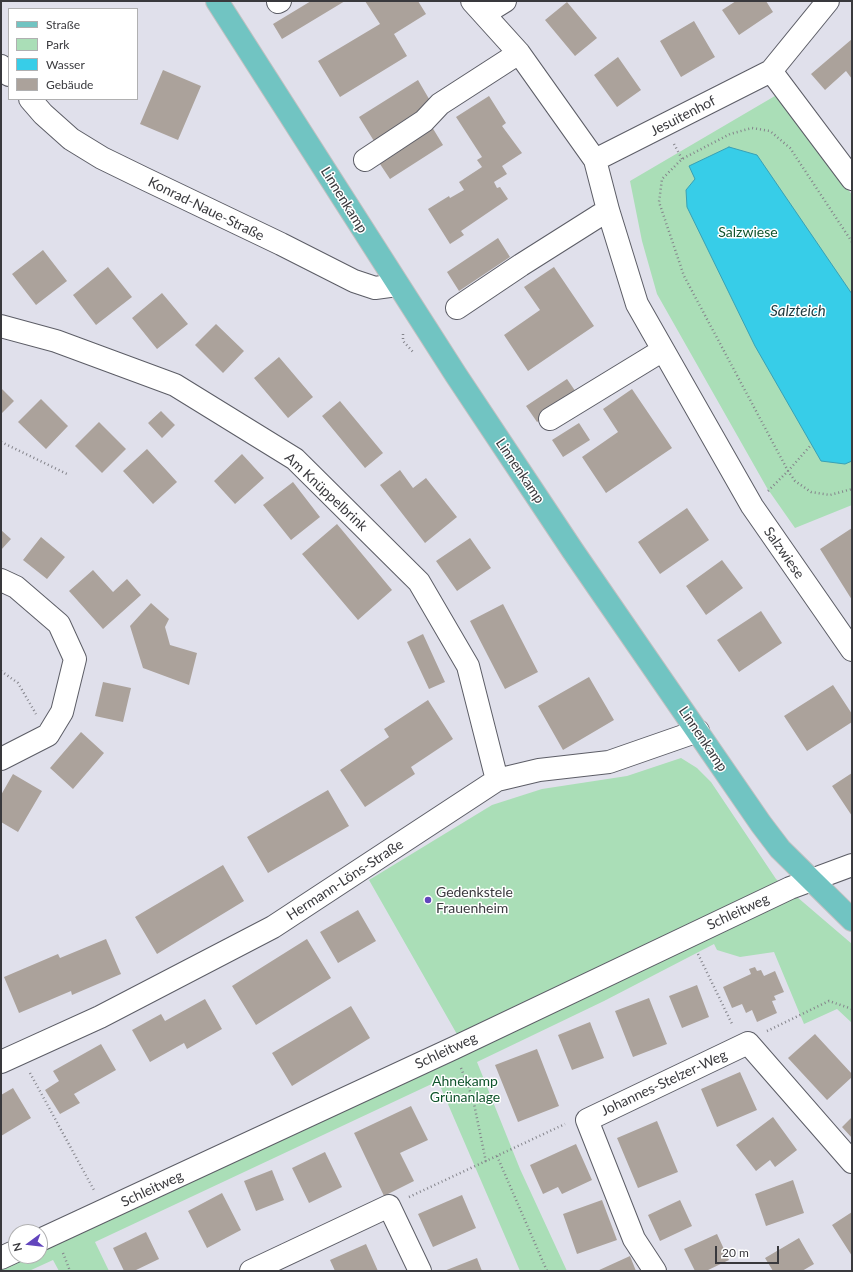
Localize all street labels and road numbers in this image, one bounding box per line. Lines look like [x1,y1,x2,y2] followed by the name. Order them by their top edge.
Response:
[648,92,718,140] street label: Jesuitenhof
[317,164,371,236] street label: Linnenkamp
[145,174,267,244] street label: Konrad-Naue-Straße
[492,435,548,507] street label: Linnenkamp
[281,449,371,535] street label: Am Knüppelbrink
[760,524,808,582] street label: Salzwiese
[675,703,731,775] street label: Linnenkamp
[284,836,406,924] street label: Hermann-Löns-Straße
[704,890,772,934] street label: Schleitweg
[412,1029,480,1073] street label: Schleitweg
[598,1046,730,1120] street label: Johannes-Stelzer-Weg
[118,1167,186,1211] street label: Schleitweg

